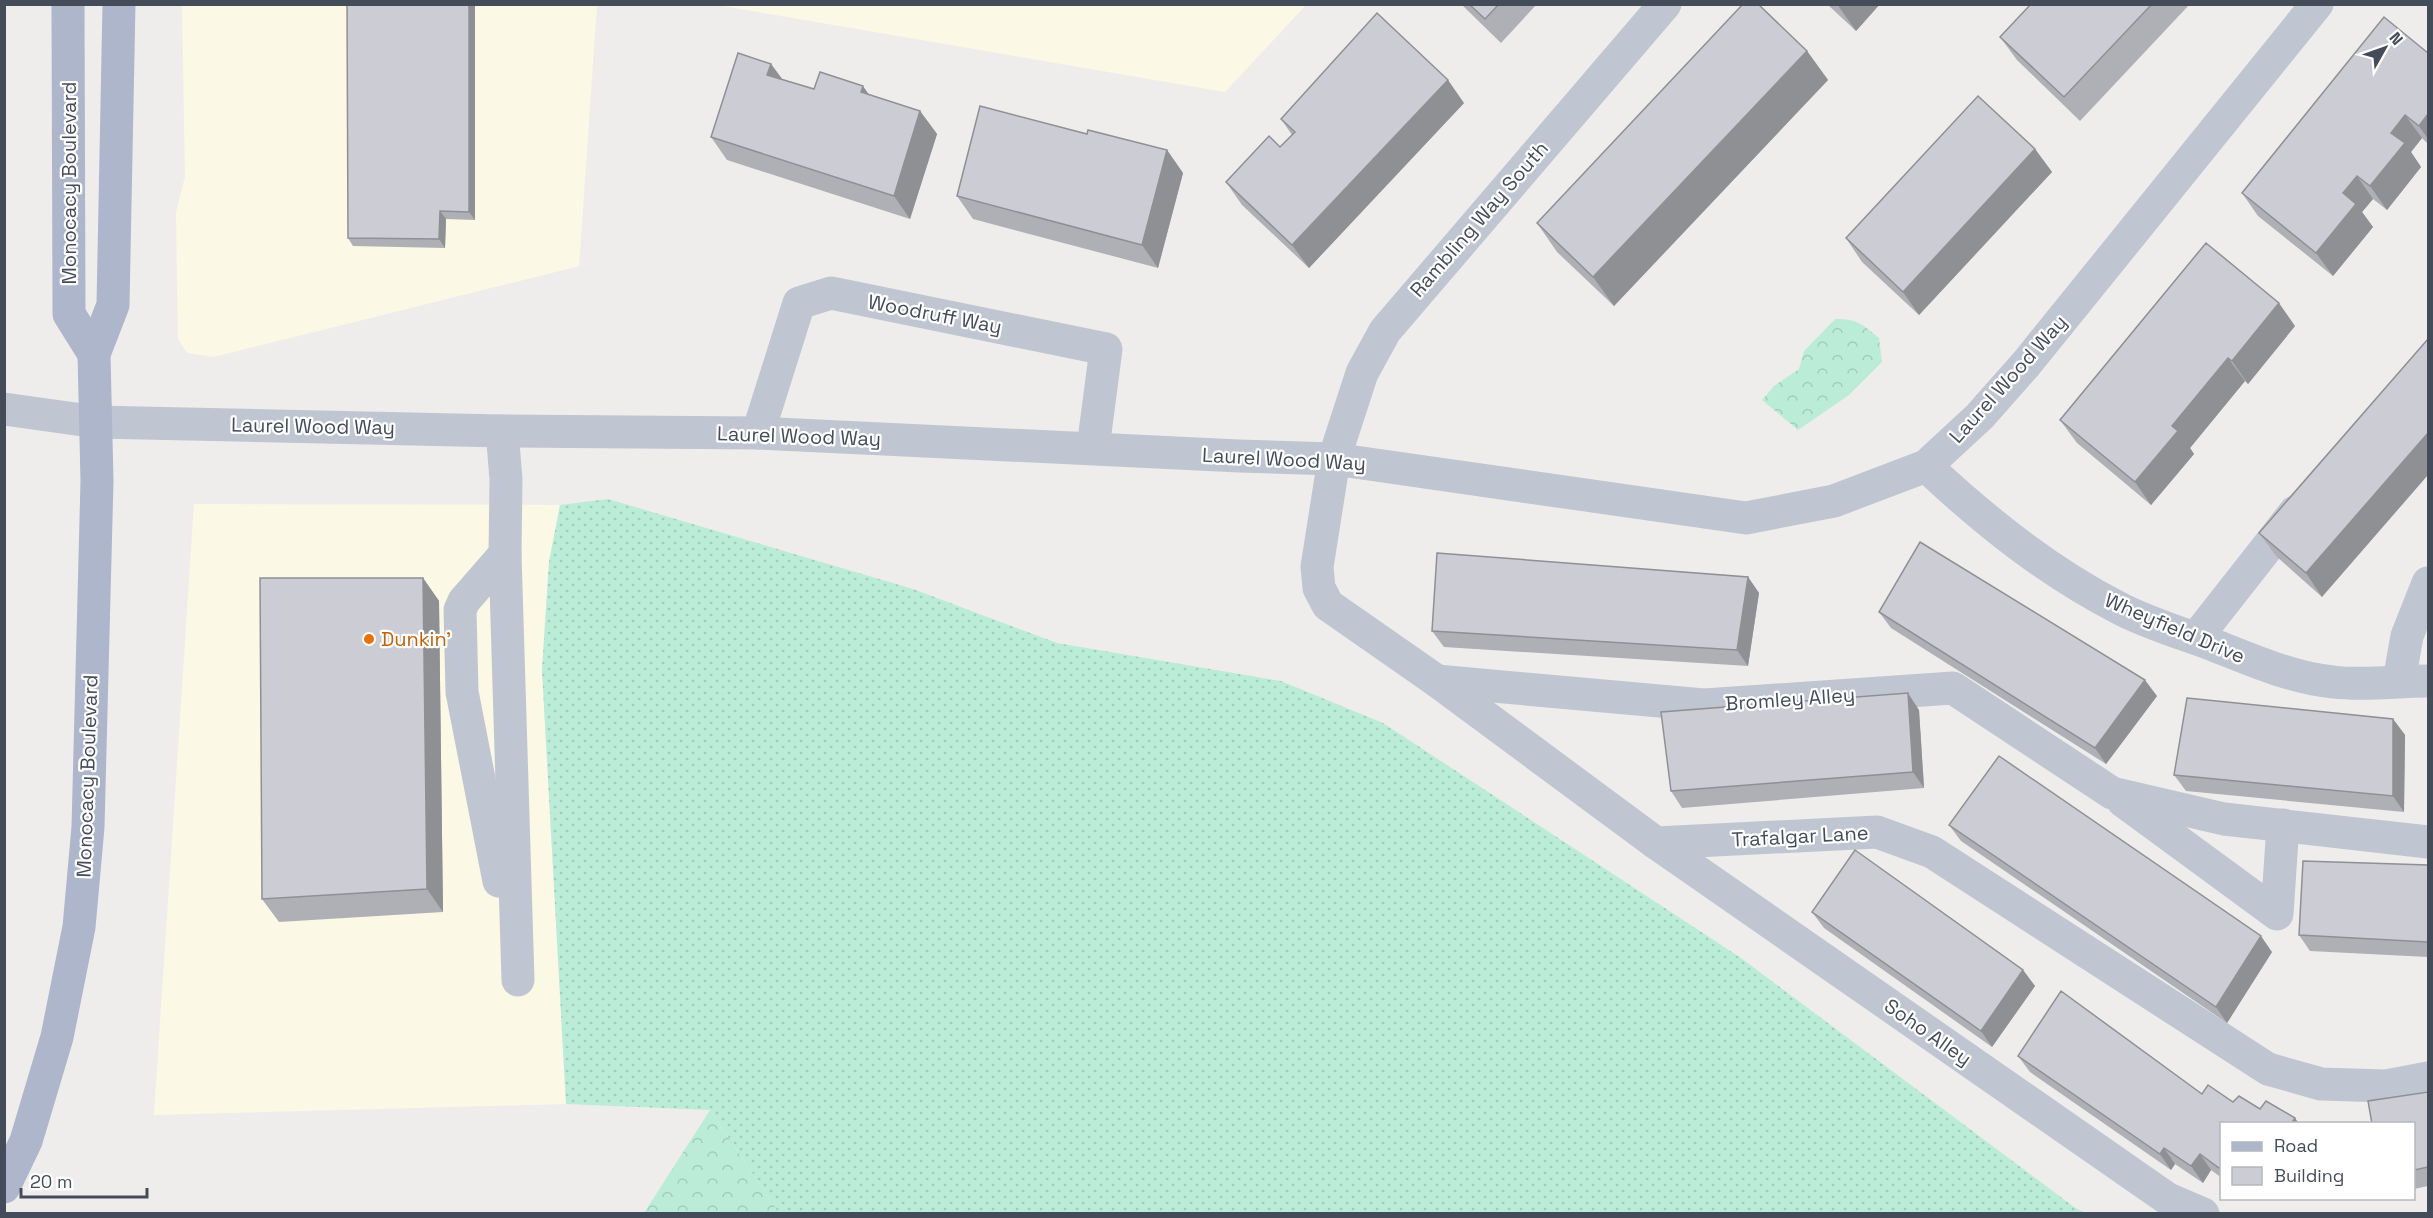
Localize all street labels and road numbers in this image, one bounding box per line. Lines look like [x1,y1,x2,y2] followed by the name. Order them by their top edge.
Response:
[56,82,82,285] street label: Monocacy Boulevard
[1404,136,1554,302] street label: Rambling Way South
[866,288,1004,340] street label: Woodruff Way
[1943,309,2073,449] street label: Laurel Wood Way
[231,412,395,440] street label: Laurel Wood Way
[717,420,881,452] street label: Laurel Wood Way
[1201,442,1367,476] street label: Laurel Wood Way
[2101,587,2249,669] street label: Wheyfield Drive
[70,674,104,878] street label: Monocacy Boulevard
[1724,681,1856,717] street label: Bromley Alley
[1731,819,1869,853] street label: Trafalgar Lane
[1879,993,1977,1071] street label: Soho Alley

